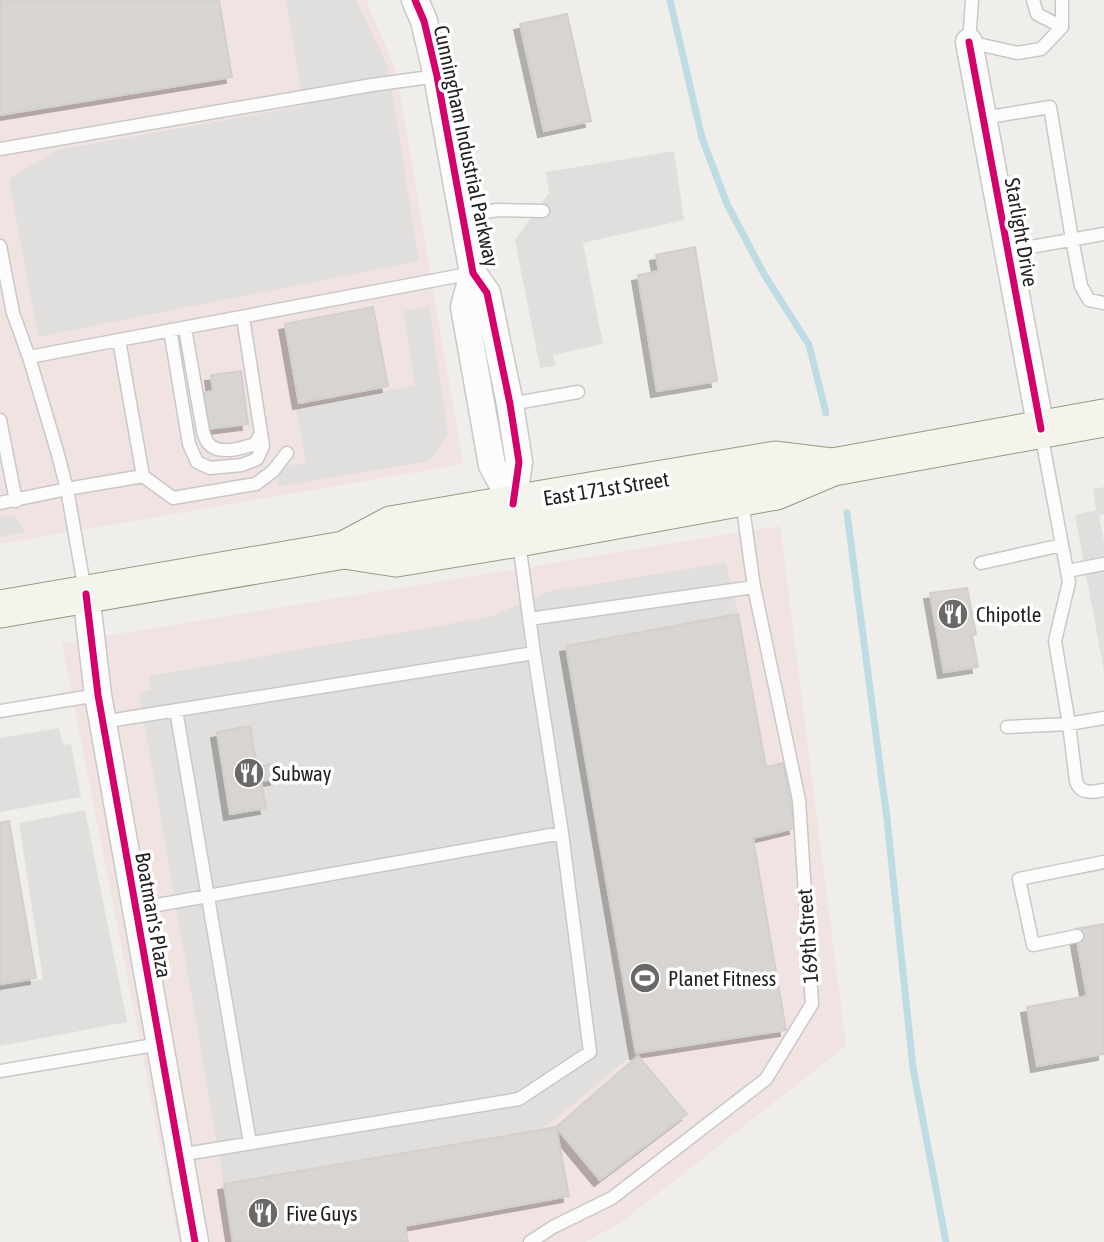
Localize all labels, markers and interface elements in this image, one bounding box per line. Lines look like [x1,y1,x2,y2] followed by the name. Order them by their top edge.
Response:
[430,23,504,269] street label: Cunningham Industrial Parkway
[1001,176,1043,288] street label: Starlight Drive
[541,466,671,510] street label: East 171st Street
[936,597,970,631] restaurant icon: Chipotle
[976,602,1041,626] place label: Chipotle
[232,756,266,790] restaurant icon: Subway
[272,761,332,785] place label: Subway
[131,850,177,980] street label: Boatman's Plaza
[792,888,822,984] street label: 169th Street
[628,961,662,995] sports icon: Planet Fitness
[668,966,776,990] place label: Planet Fitness
[246,1196,280,1230] restaurant icon: Five Guys
[286,1201,357,1225] place label: Five Guys

